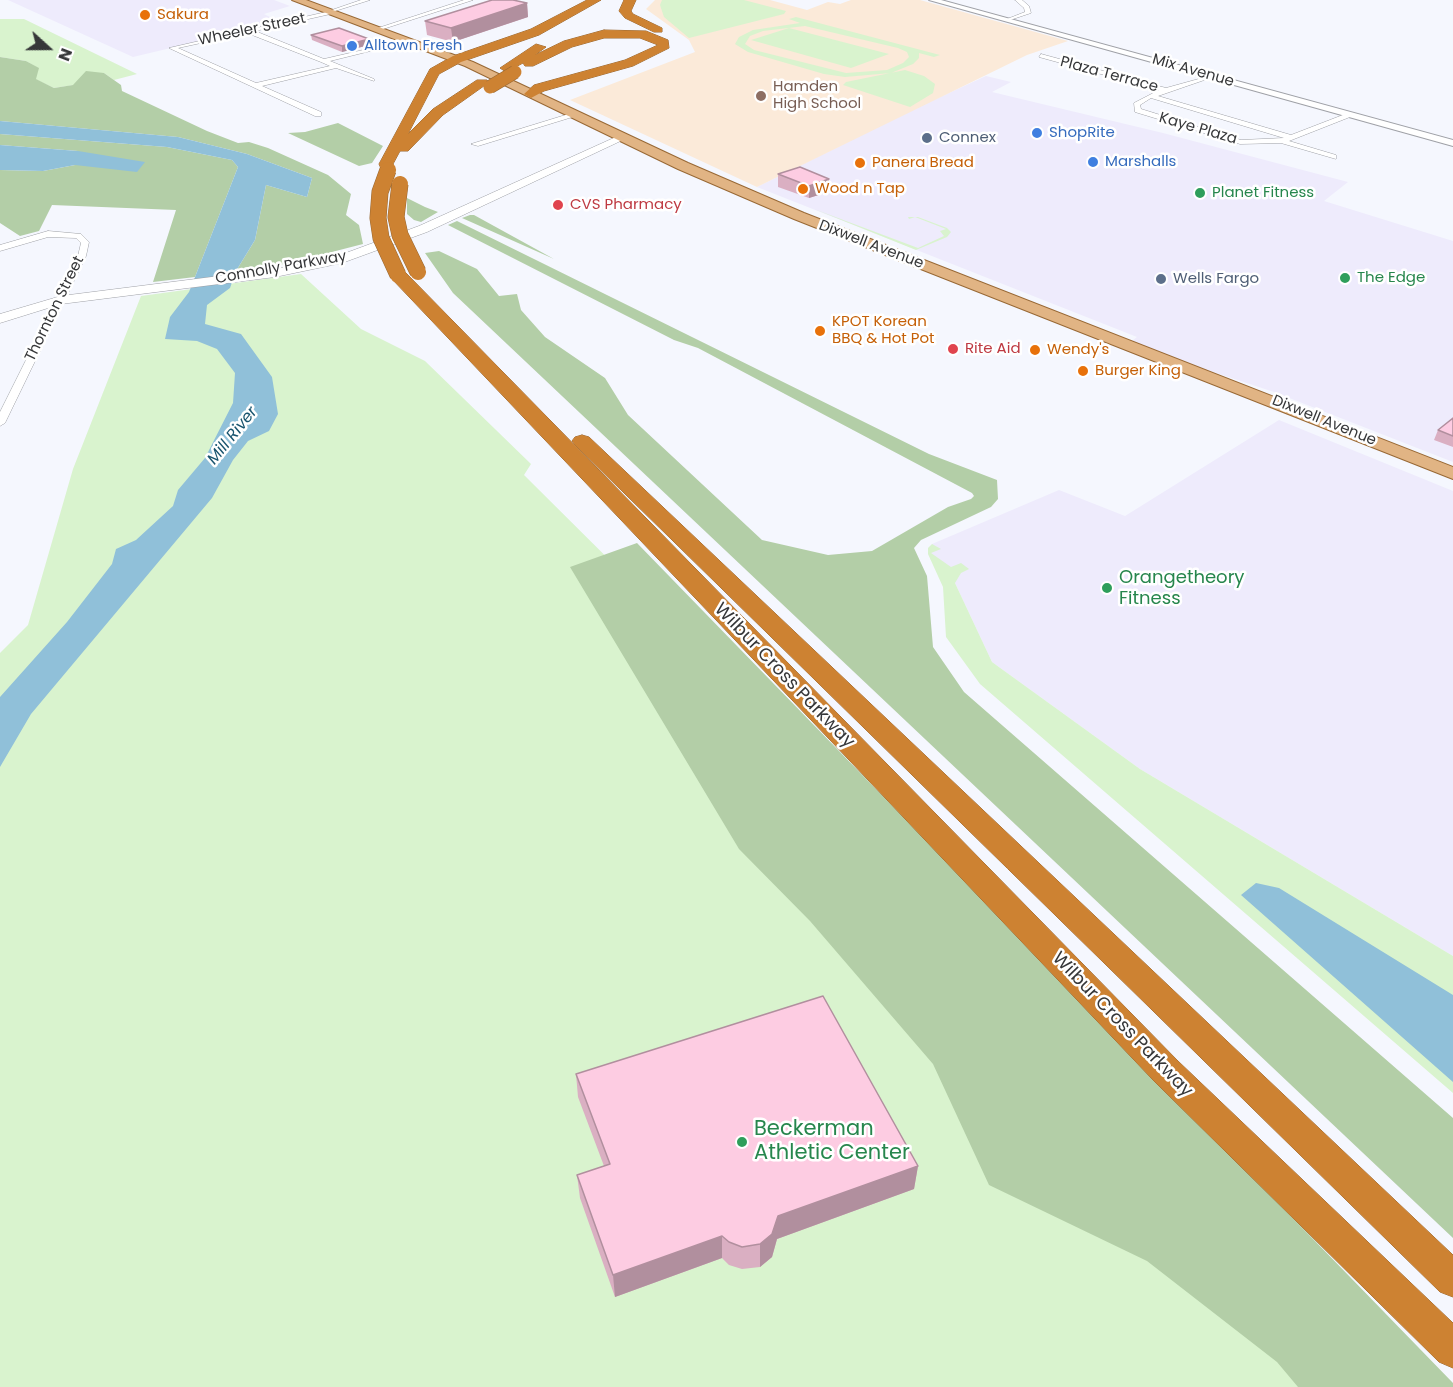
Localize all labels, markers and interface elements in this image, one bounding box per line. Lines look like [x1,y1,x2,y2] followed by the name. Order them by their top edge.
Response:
[157,6,209,24] place label: Sakura
[138,8,152,22] marker: Sakura
[197,10,307,50] street label: Wheeler Street
[18,18,78,78] north arrow
[364,37,462,55] place label: Alltown Fresh
[345,39,359,53] marker: Alltown Fresh
[52,45,78,64] text: N
[1150,51,1236,91] street label: Mix Avenue
[1058,53,1160,97] street label: Plaza Terrace
[773,78,861,113] place label: Hamden High School
[754,89,768,103] marker: Hamden High School
[1157,109,1239,149] street label: Kaye Plaza
[1049,124,1115,142] place label: ShopRite
[1030,126,1044,140] marker: ShopRite
[939,129,996,147] place label: Connex
[920,131,934,145] marker: Connex
[1105,153,1176,171] place label: Marshalls
[872,154,974,172] place label: Panera Bread
[1086,155,1100,169] marker: Marshalls
[853,156,867,170] marker: Panera Bread
[815,180,905,198] place label: Wood n Tap
[796,182,810,196] marker: Wood n Tap
[1212,184,1314,202] place label: Planet Fitness
[1193,186,1207,200] marker: Planet Fitness
[570,196,682,214] place label: CVS Pharmacy
[551,198,565,212] marker: CVS Pharmacy
[816,217,926,273] street label: Dixwell Avenue
[214,248,348,288] street label: Connolly Parkway
[22,253,88,365] street label: Thornton Street
[1357,269,1425,287] place label: The Edge
[1173,270,1259,288] place label: Wells Fargo
[1338,271,1352,285] marker: The Edge
[1154,272,1168,286] marker: Wells Fargo
[832,313,934,348] place label: KPOT Korean BBQ & Hot Pot
[813,324,827,338] marker: KPOT Korean BBQ & Hot Pot
[965,340,1021,358] place label: Rite Aid
[1047,341,1109,359] place label: Wendy's
[946,342,960,356] marker: Rite Aid
[1028,343,1042,357] marker: Wendy's
[1095,362,1181,380] place label: Burger King
[1076,364,1090,378] marker: Burger King
[1269,392,1379,450] street label: Dixwell Avenue
[204,403,262,469] water label: Mill River
[1119,567,1244,610] place label: Orangetheory Fitness
[1100,581,1114,595] marker: Orangetheory Fitness
[709,599,859,753] street label: Wilbur Cross Parkway
[1047,948,1197,1102] street label: Wilbur Cross Parkway
[754,1117,910,1167] place label: Beckerman Athletic Center
[735,1135,749,1149] marker: Beckerman Athletic Center

